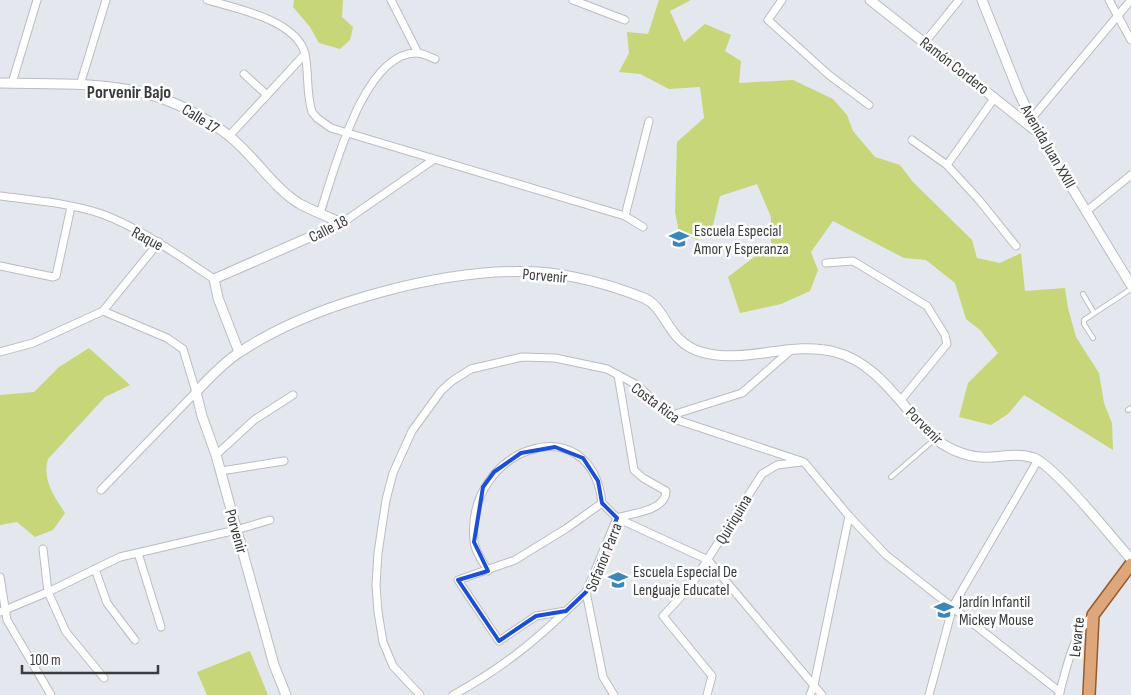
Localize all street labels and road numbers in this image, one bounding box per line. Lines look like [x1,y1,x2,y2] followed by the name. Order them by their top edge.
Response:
[916,33,992,99] street label: Ramón Cordero
[178,100,223,138] street label: Calle 17
[1016,101,1079,192] street label: Avenida Juan XXIII
[306,212,351,247] street label: Calle 18
[128,223,166,255] street label: Raque
[522,265,569,288] street label: Porvenir
[627,379,683,428] street label: Costa Rica
[901,403,947,449] street label: Porvenir
[712,492,756,548] street label: Quiriquina
[220,507,251,556] street label: Porvenir
[582,520,627,595] street label: Sofanor Parra
[1066,616,1089,658] street label: Levarte

